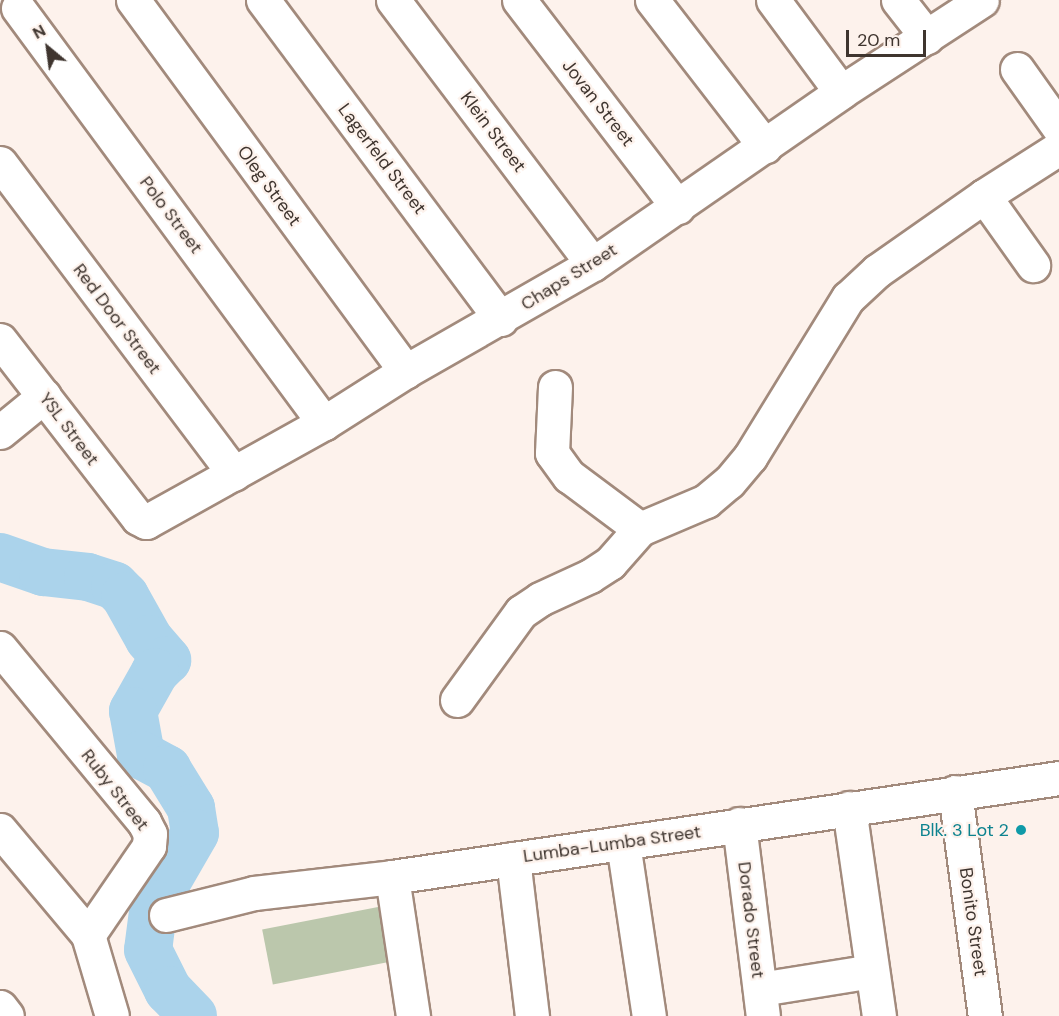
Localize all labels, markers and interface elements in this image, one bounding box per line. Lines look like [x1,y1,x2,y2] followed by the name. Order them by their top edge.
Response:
[18,18,78,78] north arrow
[849,18,928,56] scale bar
[29,20,49,44] text: N
[857,28,900,52] text: 20 m
[557,55,639,151] street label: Jovan Street
[456,87,530,177] street label: Klein Street
[333,99,431,219] street label: Lagerfeld Street
[233,142,305,230] street label: Oleg Street
[135,172,207,258] street label: Polo Street
[517,239,621,315] street label: Chaps Street
[68,260,166,378] street label: Red Door Street
[35,388,103,470] street label: YSL Street
[77,745,153,835] street label: Ruby Street
[920,819,1009,841] place label: Blk. 3 Lot 2
[522,821,702,867] street label: Lumba-Lumba Street
[1014,823,1028,837] marker: Blk. 3 Lot 2
[733,860,769,980] street label: Dorado Street
[955,866,991,978] street label: Bonito Street

